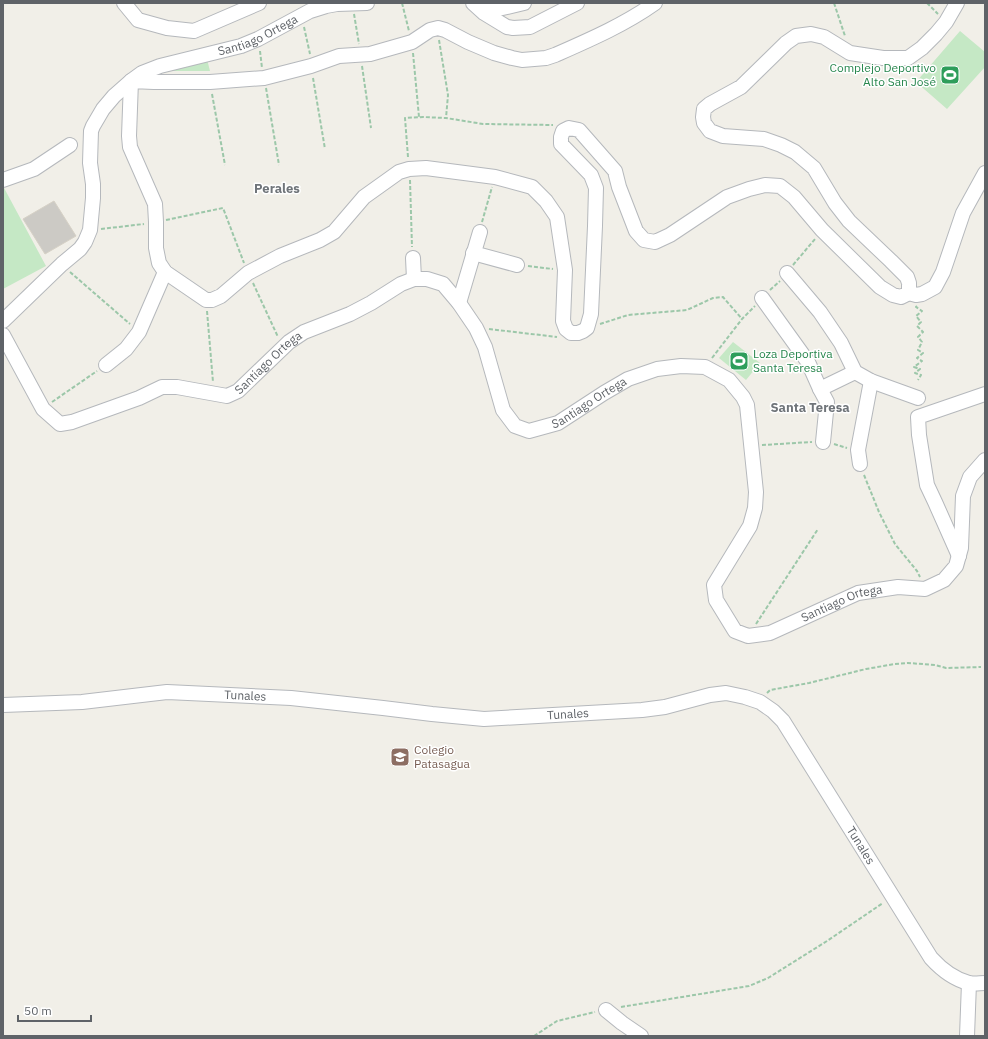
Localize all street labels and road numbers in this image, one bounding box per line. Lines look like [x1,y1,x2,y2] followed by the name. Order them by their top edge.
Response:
[216,11,301,58] street label: Santiago Ortega
[231,327,305,397] street label: Santiago Ortega
[550,373,630,431] street label: Santiago Ortega
[799,581,884,625] street label: Santiago Ortega
[224,687,267,704] street label: Tunales
[546,705,589,722] street label: Tunales
[844,823,879,867] street label: Tunales

